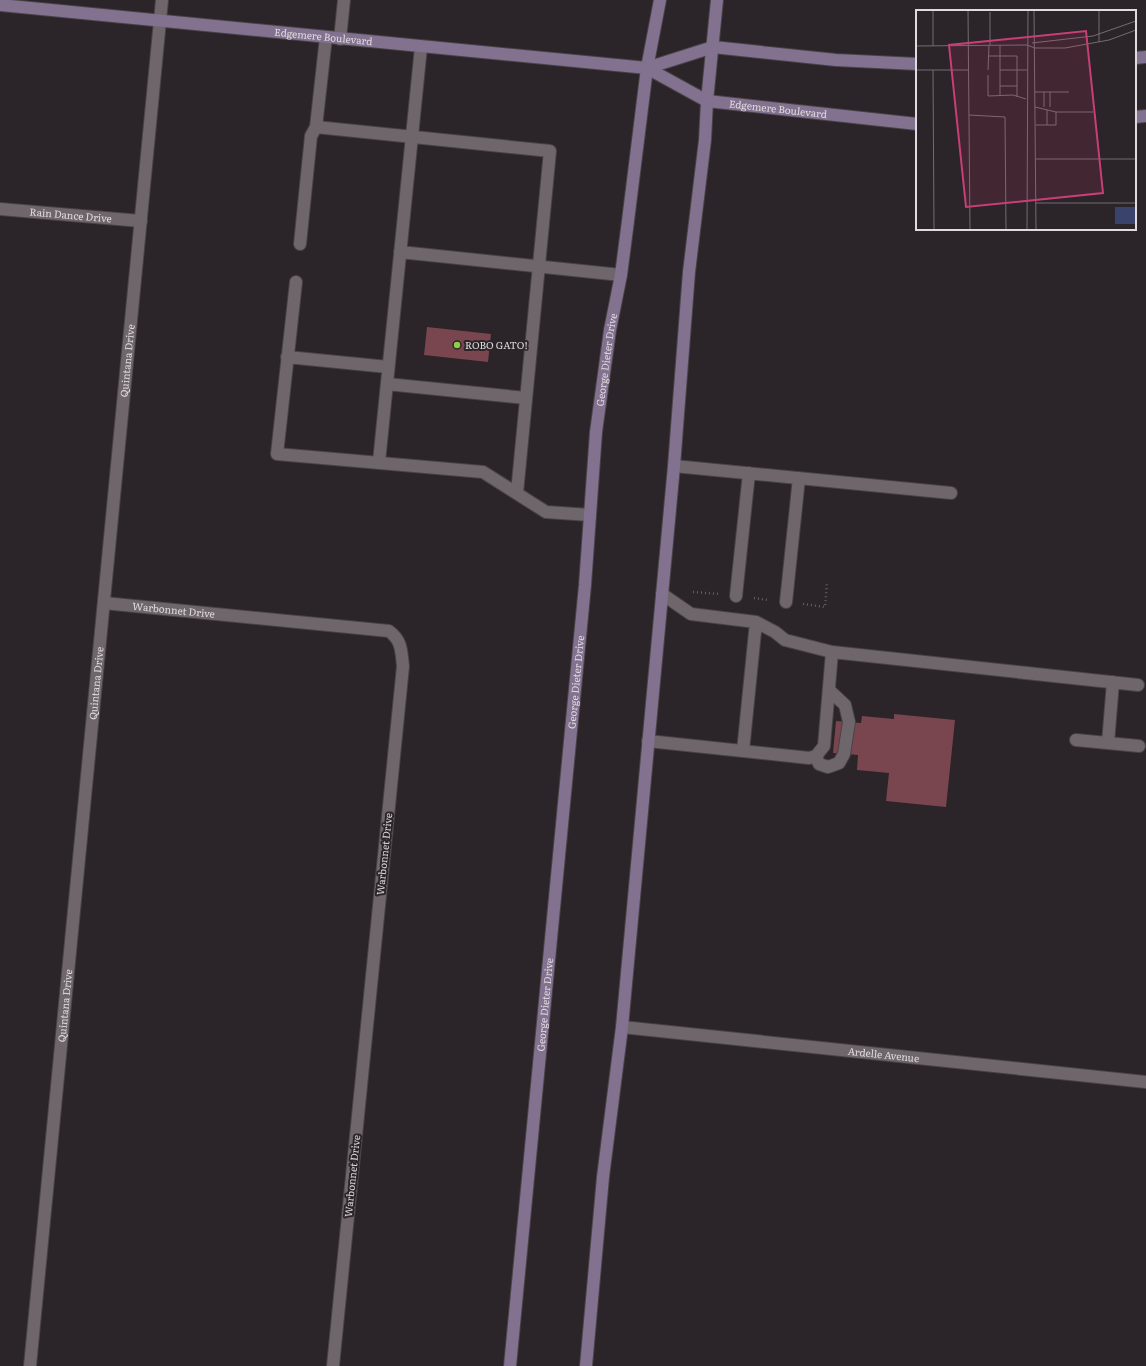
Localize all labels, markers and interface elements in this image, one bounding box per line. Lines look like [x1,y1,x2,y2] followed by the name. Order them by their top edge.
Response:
[916,10,1136,230] inset map
[274,24,373,48] street label: Edgemere Boulevard
[728,95,828,121] street label: Edgemere Boulevard
[29,204,112,225] street label: Rain Dance Drive
[592,312,620,407] street label: George Dieter Drive
[116,323,138,398] street label: Quintana Drive
[465,337,528,352] place label: ROBO GATO!
[452,340,462,350] marker: ROBO GATO!
[132,598,216,621] street label: Warbonnet Drive
[563,635,587,730] street label: George Dieter Drive
[84,646,106,720] street label: Quintana Drive
[372,812,395,896] street label: Warbonnet Drive
[532,957,556,1052] street label: George Dieter Drive
[53,968,75,1043] street label: Quintana Drive
[847,1043,920,1065] street label: Ardelle Avenue
[340,1134,363,1218] street label: Warbonnet Drive

